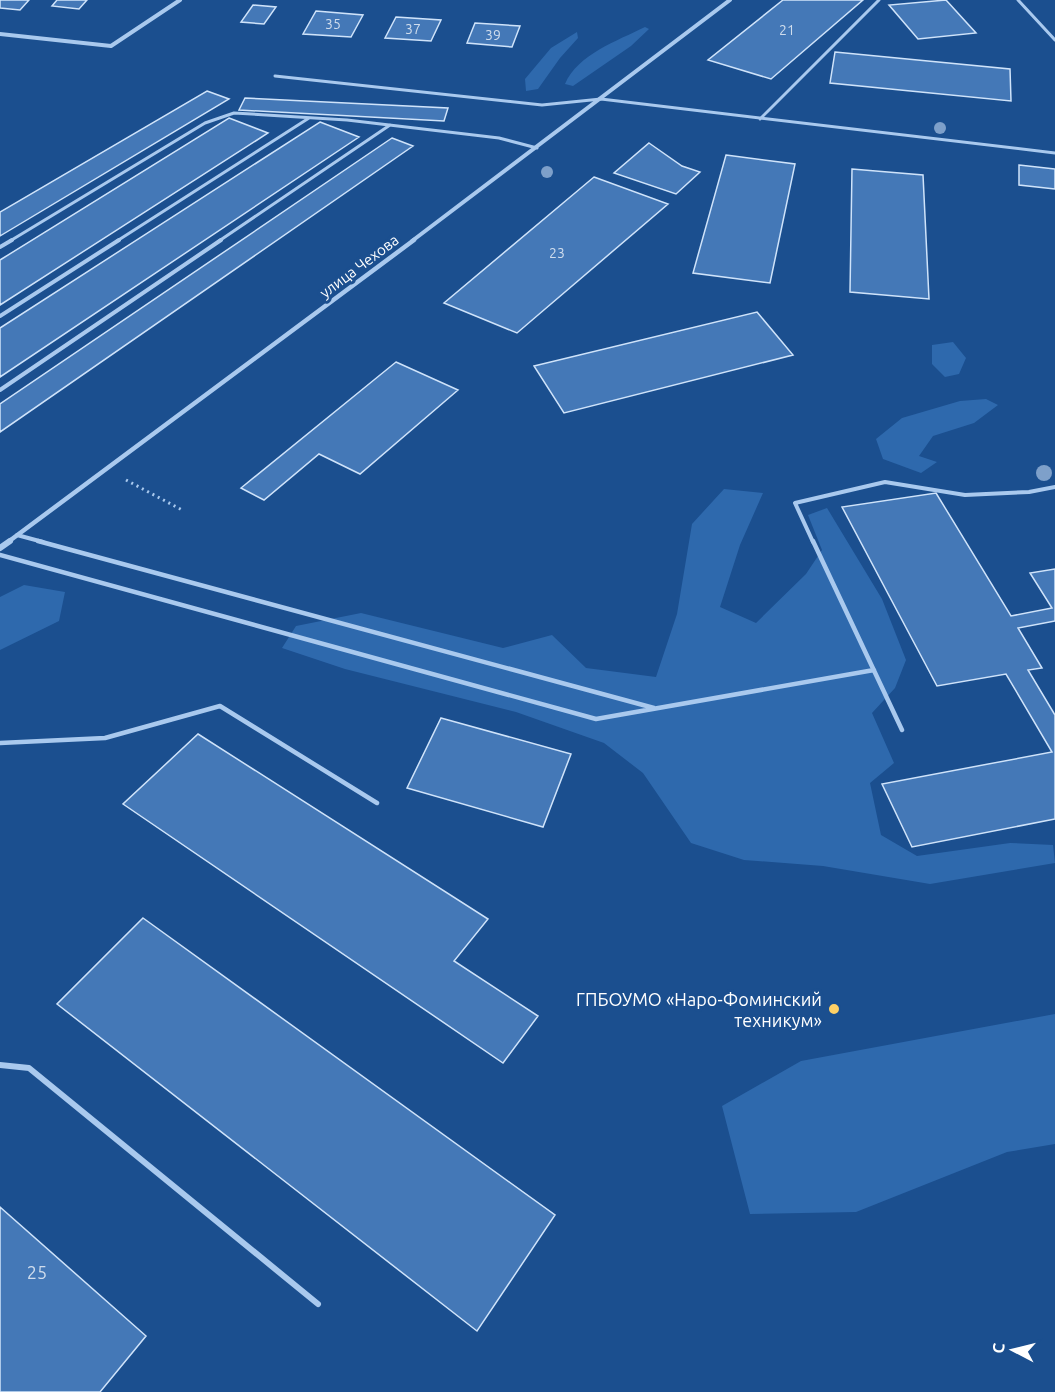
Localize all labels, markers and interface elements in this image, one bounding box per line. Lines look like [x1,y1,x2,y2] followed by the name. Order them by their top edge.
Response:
[325,16,341,32] house number: 35
[405,21,421,37] house number: 37
[779,22,795,38] house number: 21
[485,27,501,43] house number: 39
[316,231,402,301] street label: улица Чехова
[549,245,565,261] house number: 23
[576,989,822,1030] place label: ГПБОУМО «Наро-Фоминский техникум»
[827,1002,841,1016] marker: ГПБОУМО «Наро-Фоминский техникум»
[27,1262,47,1282] house number: 25
[983,1320,1043,1380] north arrow
[989,1342,1008,1354] text: С

